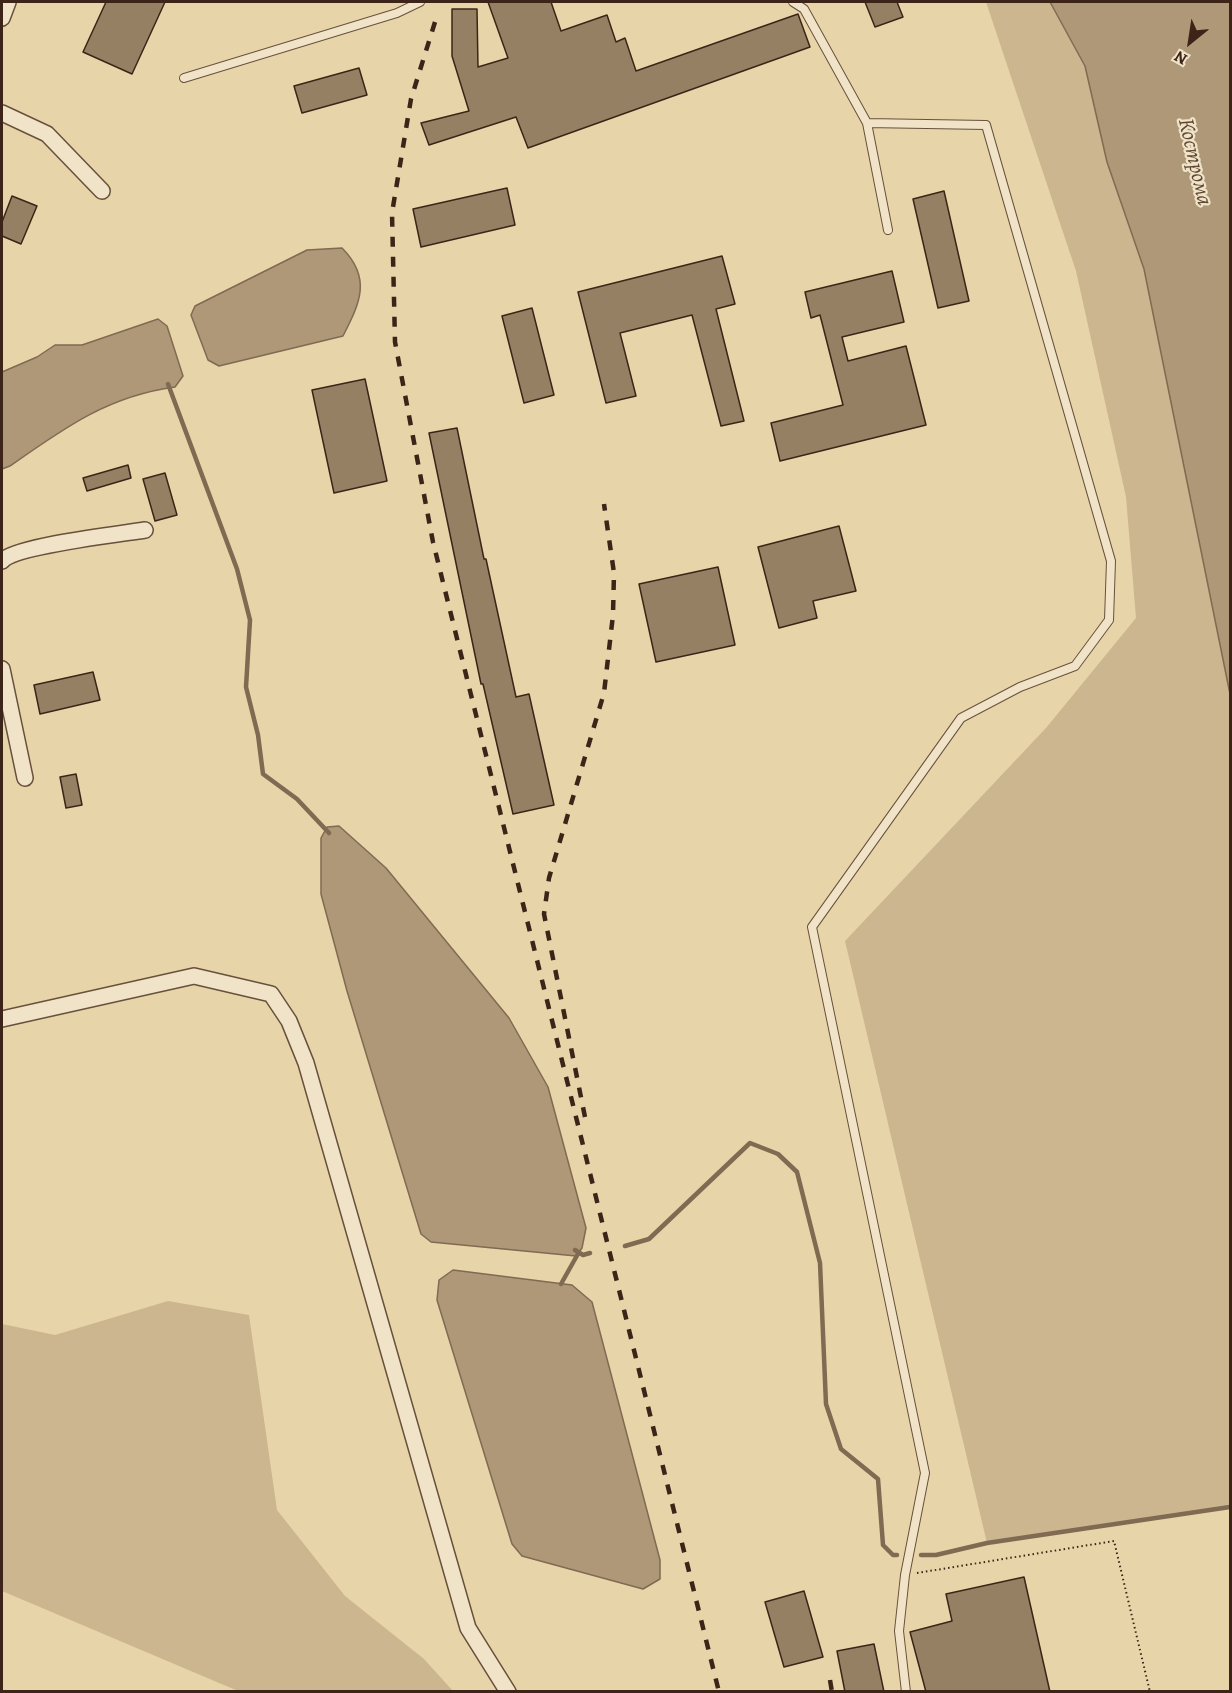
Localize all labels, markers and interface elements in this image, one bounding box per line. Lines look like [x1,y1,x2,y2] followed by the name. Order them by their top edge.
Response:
[1160,12,1220,72] north arrow
[1170,45,1192,70] text: N
[1171,116,1217,208] water label: Кострома

